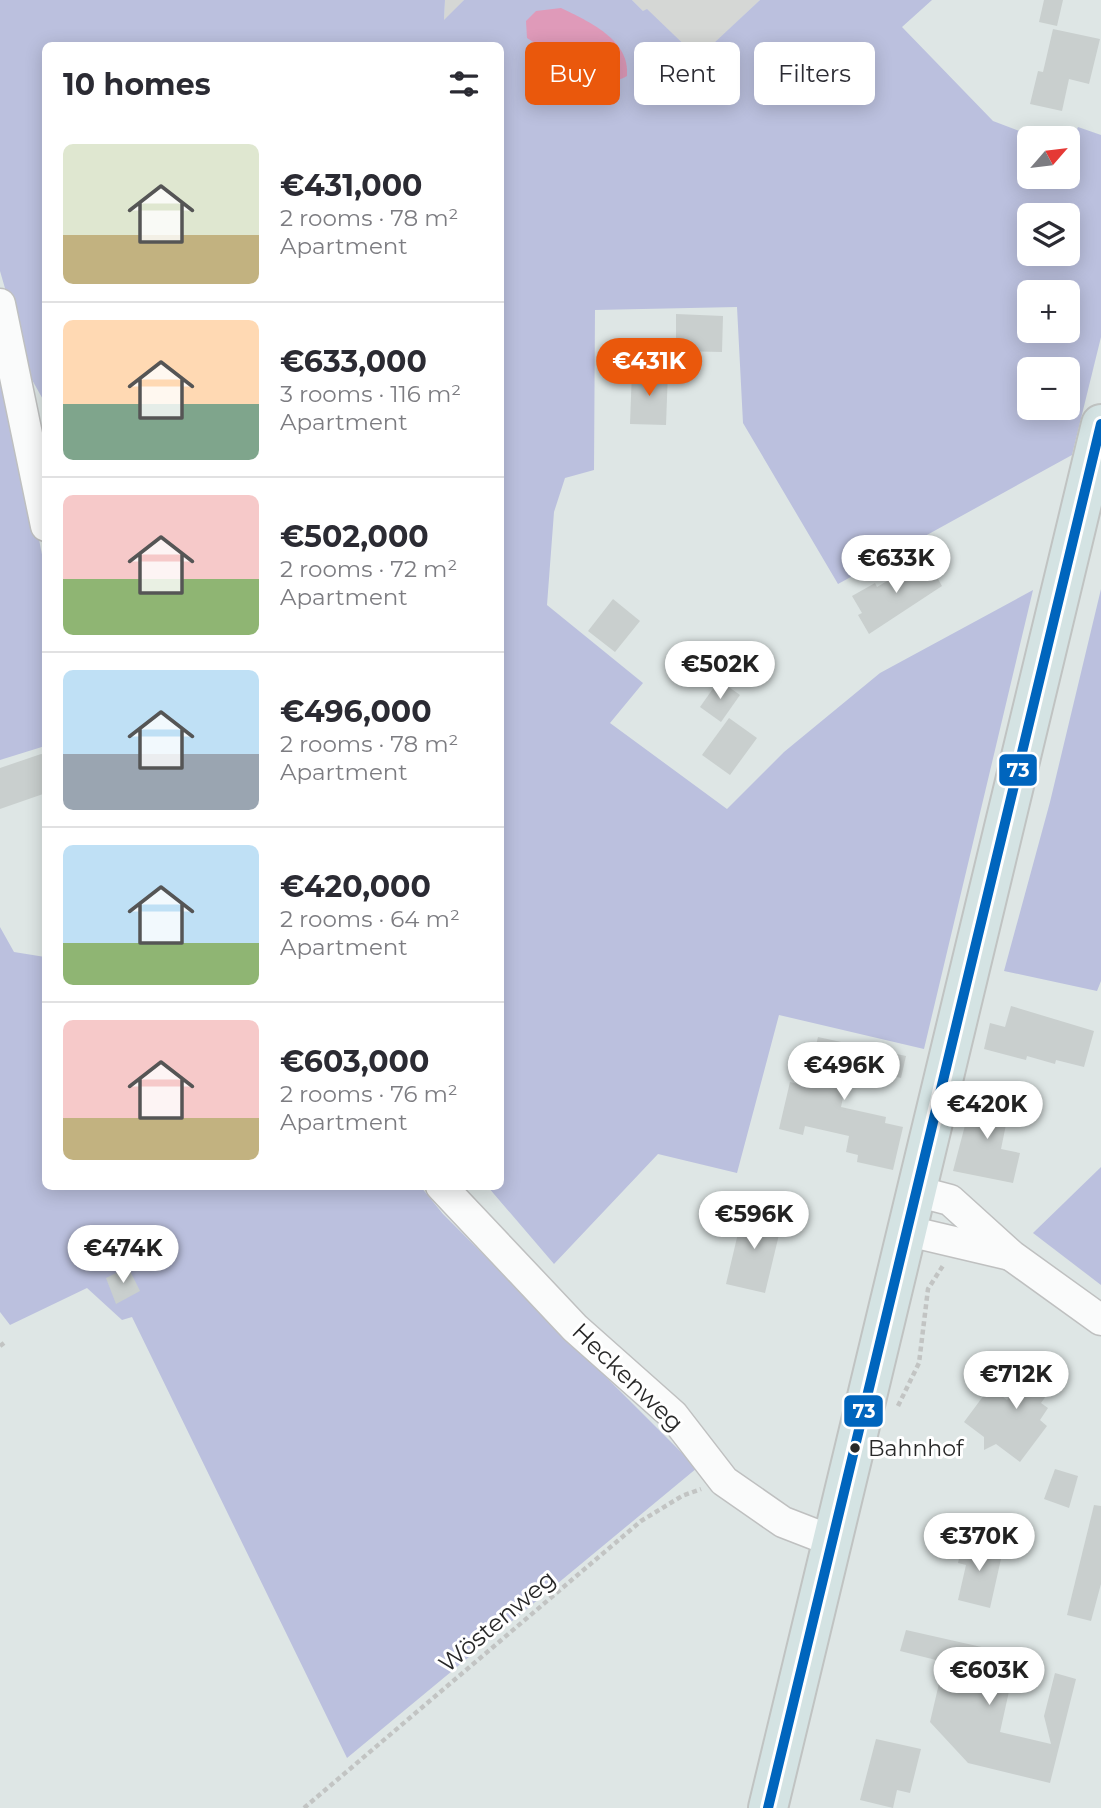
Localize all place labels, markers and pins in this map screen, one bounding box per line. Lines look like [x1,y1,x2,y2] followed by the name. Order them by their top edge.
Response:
[600,338,698,398] pin: €431K
[847,536,945,595] pin: €633K
[671,642,769,701] pin: €502K
[795,1042,893,1102] pin: €496K
[938,1082,1036,1141] pin: €420K
[705,1192,803,1251] pin: €596K
[74,1226,172,1285] pin: €474K
[967,1352,1065,1411] pin: €712K
[868,1435,965,1462] place label: Bahnhof
[848,1441,862,1455] marker: Bahnhof
[930,1514,1028,1573] pin: €370K
[940,1648,1038,1707] pin: €603K

